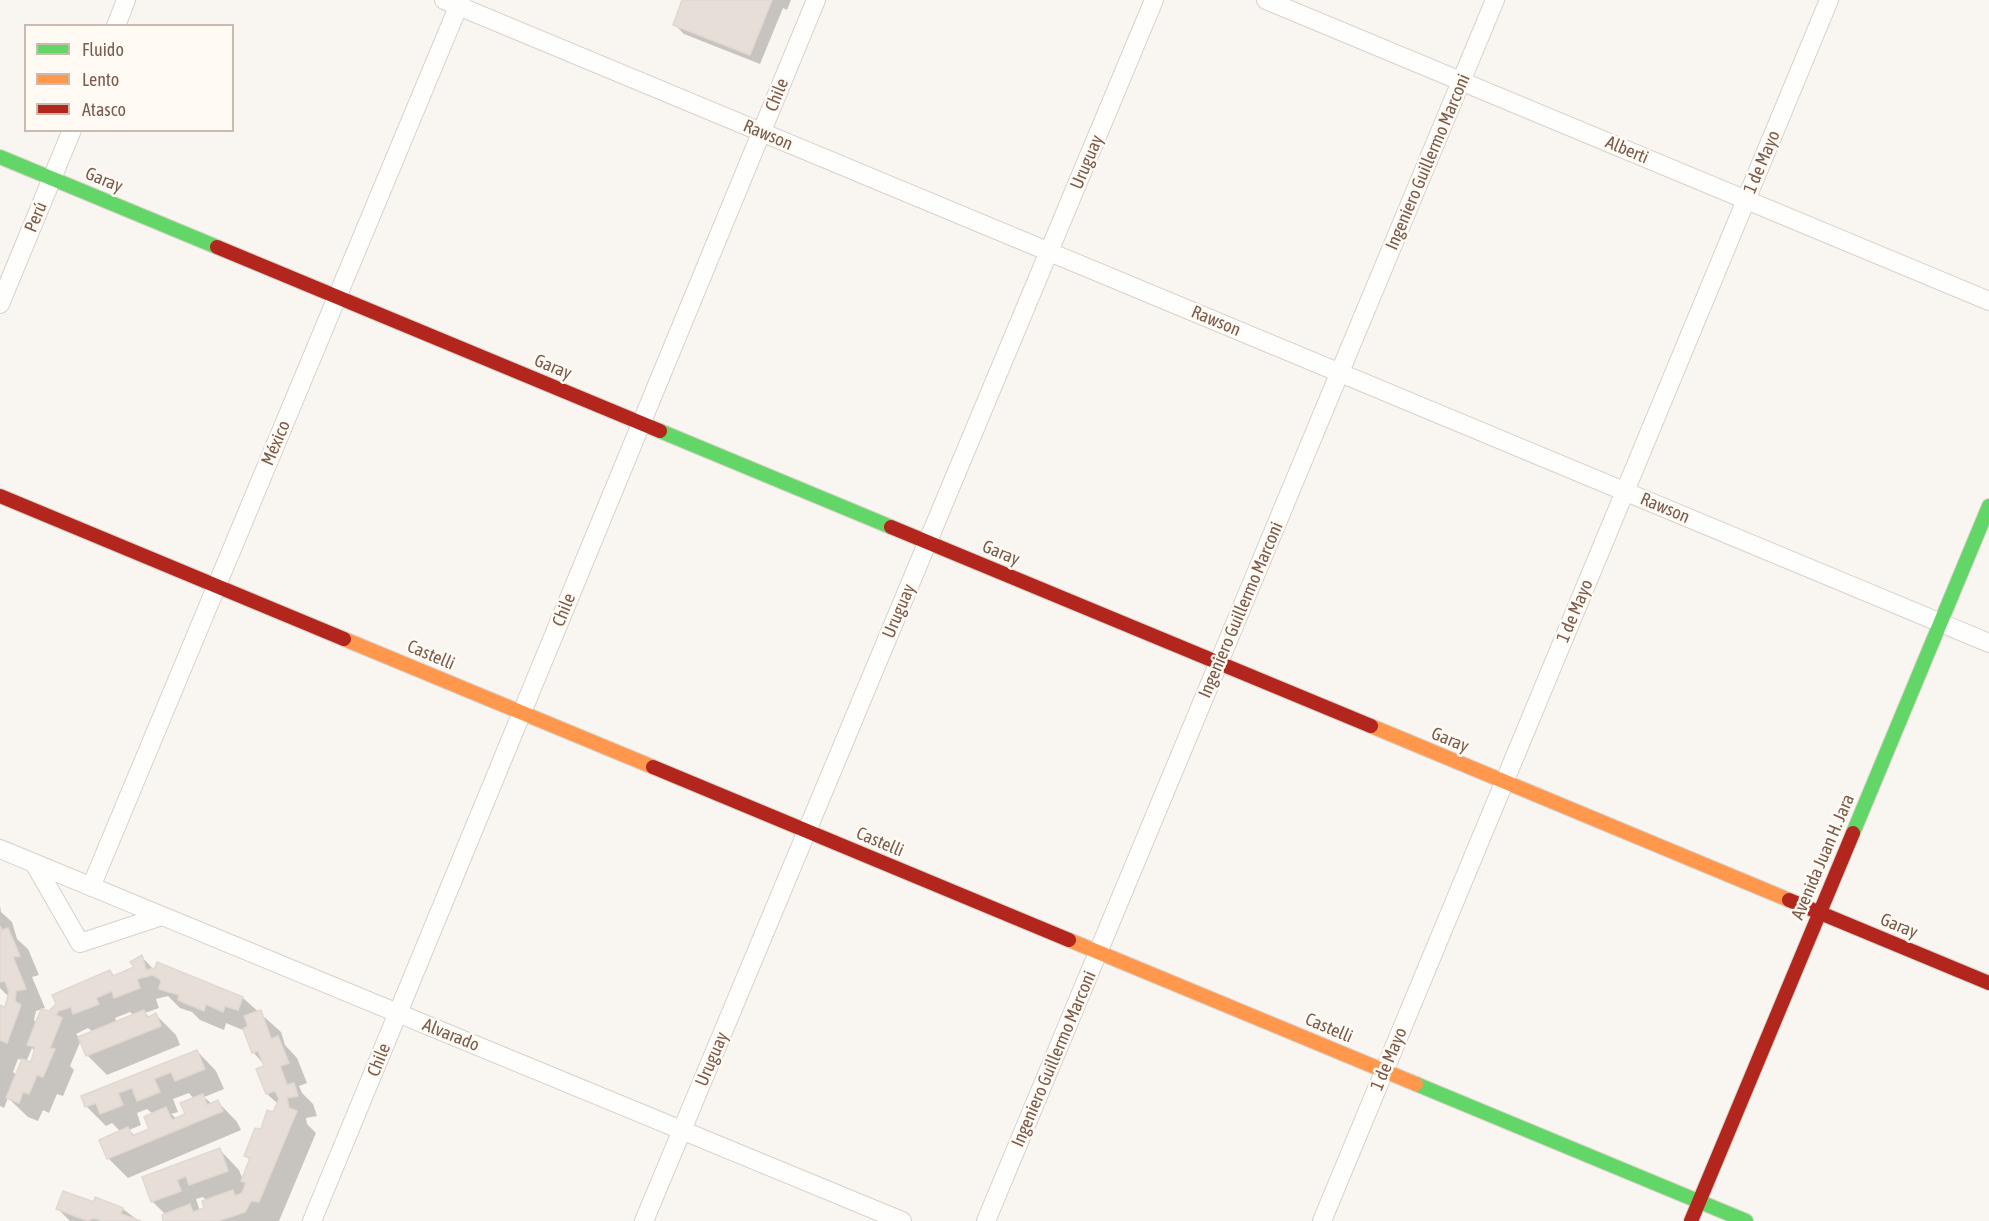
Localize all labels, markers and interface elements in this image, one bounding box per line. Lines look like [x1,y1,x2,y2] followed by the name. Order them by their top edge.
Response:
[24,24,234,132] legend
[82,39,124,60] text: Fluido
[82,69,119,90] text: Lento
[1381,71,1475,253] street label: Ingeniero Guillermo Marconi
[761,75,793,115] street label: Chile
[82,99,126,120] text: Atasco
[740,115,796,155] street label: Rawson
[1739,127,1785,197] street label: 1 de Mayo
[1602,131,1652,169] street label: Alberti
[1066,132,1108,192] street label: Uruguay
[82,163,126,197] street label: Garay
[20,199,52,235] street label: Perú
[1188,301,1244,341] street label: Rawson
[531,350,575,384] street label: Garay
[257,417,295,469] street label: México
[1637,488,1693,528] street label: Rawson
[1194,519,1288,701] street label: Ingeniero Guillermo Marconi
[979,536,1023,570] street label: Garay
[1552,576,1598,646] street label: 1 de Mayo
[878,581,920,641] street label: Uruguay
[548,590,580,630] street label: Chile
[404,635,458,675] street label: Castelli
[1428,723,1472,757] street label: Garay
[1787,791,1859,923] street label: Avenida Juan H. Jara
[853,822,907,862] street label: Castelli
[1877,909,1921,943] street label: Garay
[1007,968,1101,1150] street label: Ingeniero Guillermo Marconi
[1302,1008,1356,1048] street label: Castelli
[419,1014,483,1056] street label: Alvarado
[1366,1024,1412,1094] street label: 1 de Mayo
[691,1029,733,1089] street label: Uruguay
[363,1040,395,1080] street label: Chile

